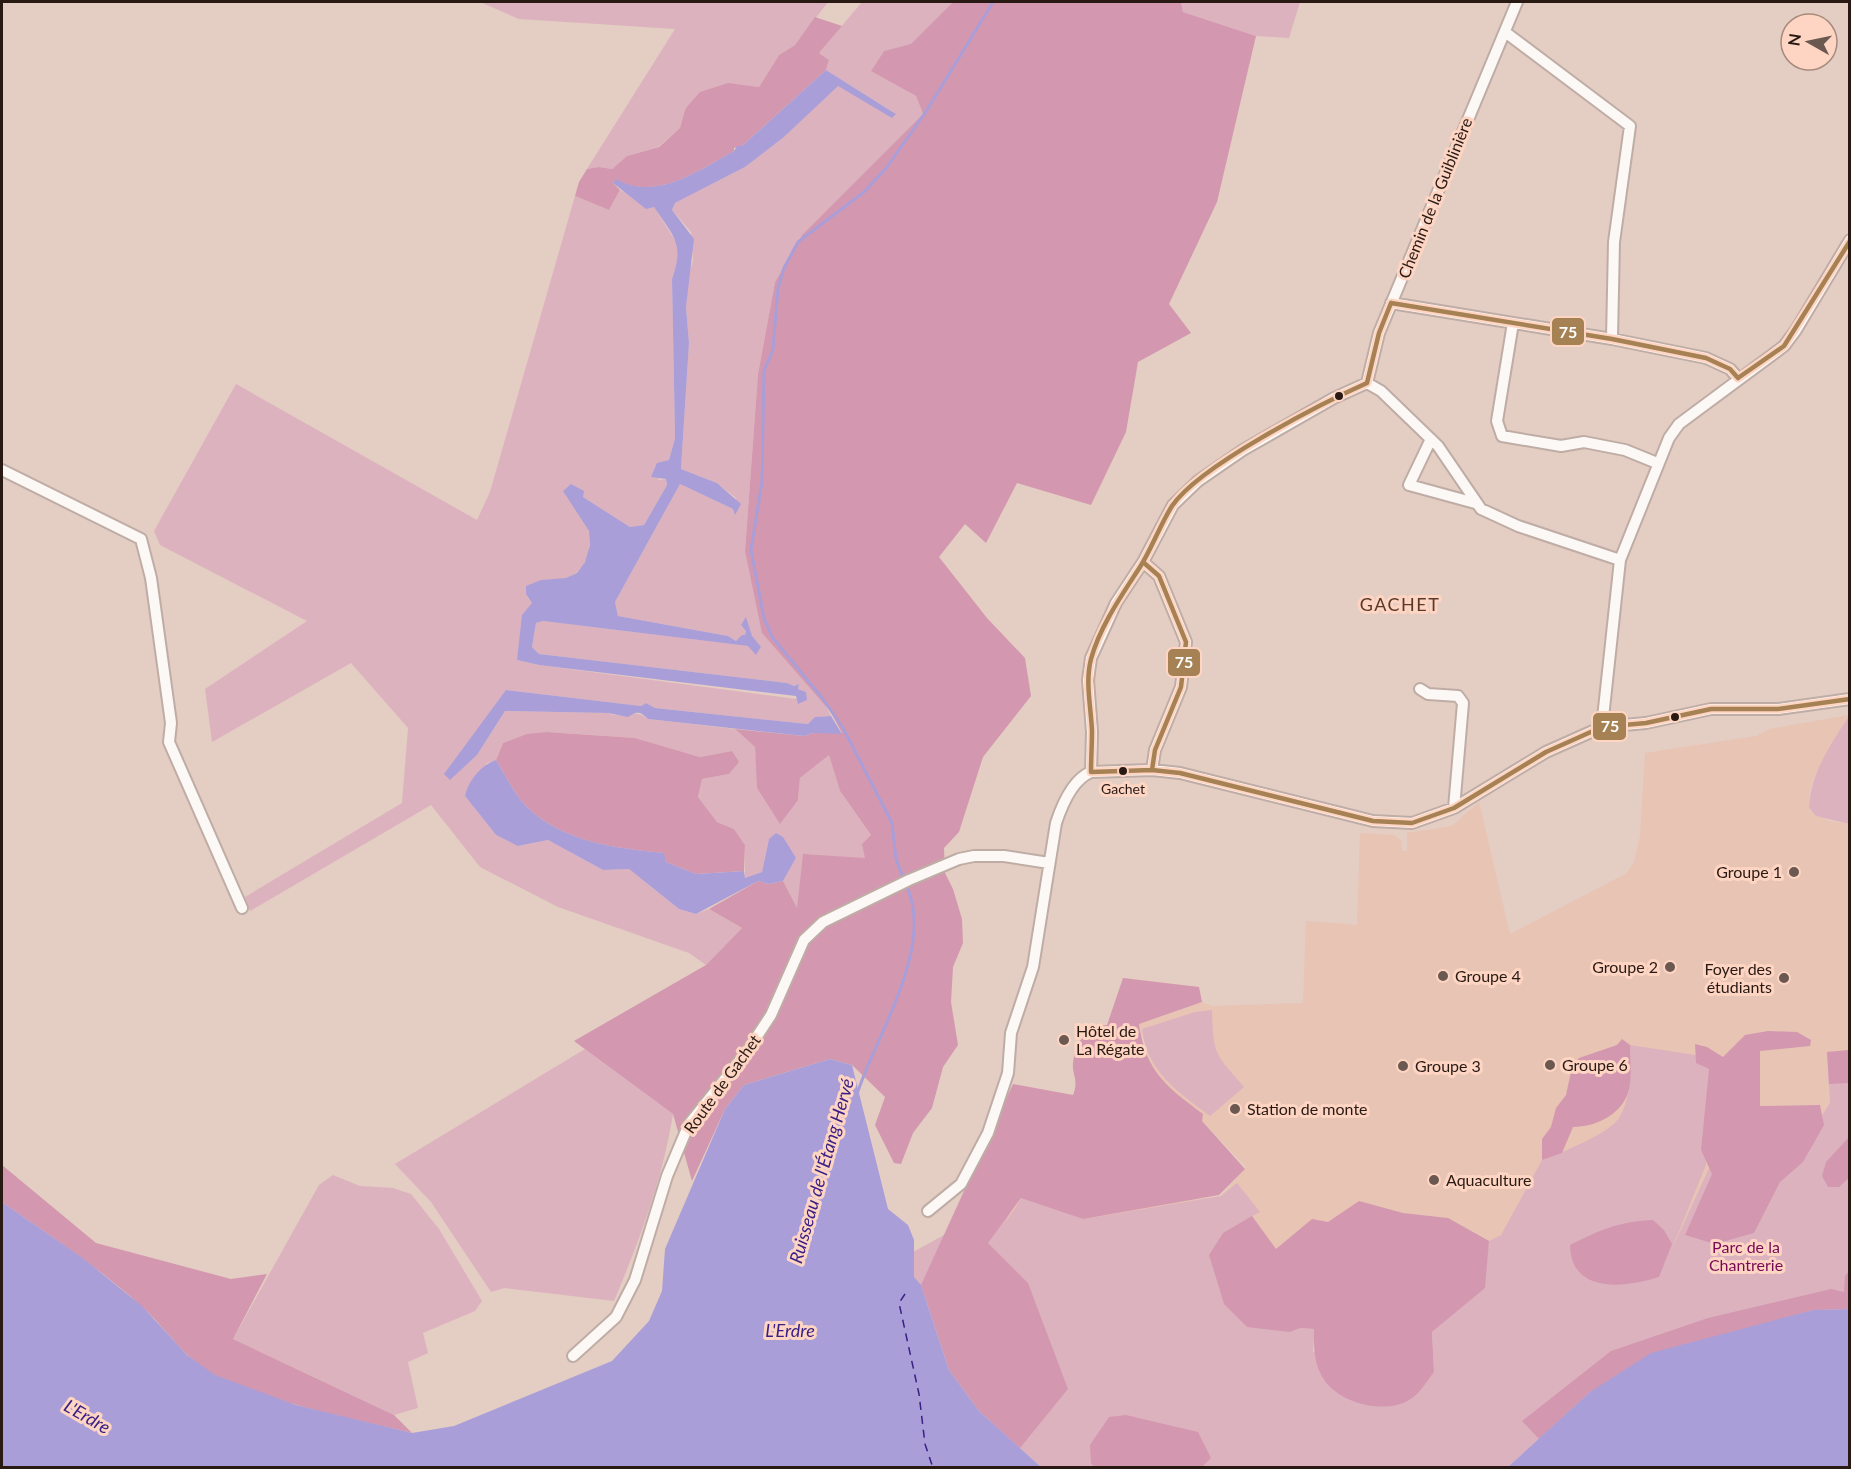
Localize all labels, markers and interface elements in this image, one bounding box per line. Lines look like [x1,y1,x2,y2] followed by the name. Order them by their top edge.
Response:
[1779,12,1839,72] north arrow
[1783,32,1804,47] text: N
[1394,115,1475,281] street label: Chemin de la Guiblinière
[1551,317,1585,346] line badge: 75
[1559,322,1577,341] text: 75
[1333,390,1345,402] unlabelled marker
[1360,593,1440,615] district label: GACHET
[1167,648,1201,677] line badge: 75
[1175,652,1193,671] text: 75
[1669,711,1681,723] unlabelled marker
[1592,712,1627,741] line badge: 75
[1601,716,1619,735] text: 75
[1117,765,1129,777] marker: Gachet
[1101,780,1145,797] place label: Gachet
[1716,862,1782,881] place label: Groupe 1
[1787,865,1801,879] marker: Groupe 1
[1592,957,1658,976] place label: Groupe 2
[1704,959,1772,996] place label: Foyer des étudiants
[1663,960,1677,974] marker: Groupe 2
[1455,966,1521,985] place label: Groupe 4
[1436,969,1450,983] marker: Groupe 4
[1777,971,1791,985] marker: Foyer des étudiants
[1076,1021,1145,1058] place label: Hôtel de La Régate
[679,1030,764,1137] street label: Route de Gachet
[1057,1033,1071,1047] marker: Hôtel de La Régate
[1562,1055,1628,1074] place label: Groupe 6
[1415,1056,1481,1075] place label: Groupe 3
[1543,1058,1557,1072] marker: Groupe 6
[1396,1059,1410,1073] marker: Groupe 3
[784,1075,858,1266] water label: Ruisseau de l'Étang Hervé
[1247,1099,1368,1118] place label: Station de monte
[1228,1102,1242,1116] marker: Station de monte
[1446,1170,1531,1189] place label: Aquaculture
[1427,1173,1441,1187] marker: Aquaculture
[1709,1237,1783,1274] park label: Parc de la Chantrerie
[765,1319,815,1341] water label: L'Erdre
[61,1394,114,1438] water label: L'Erdre

